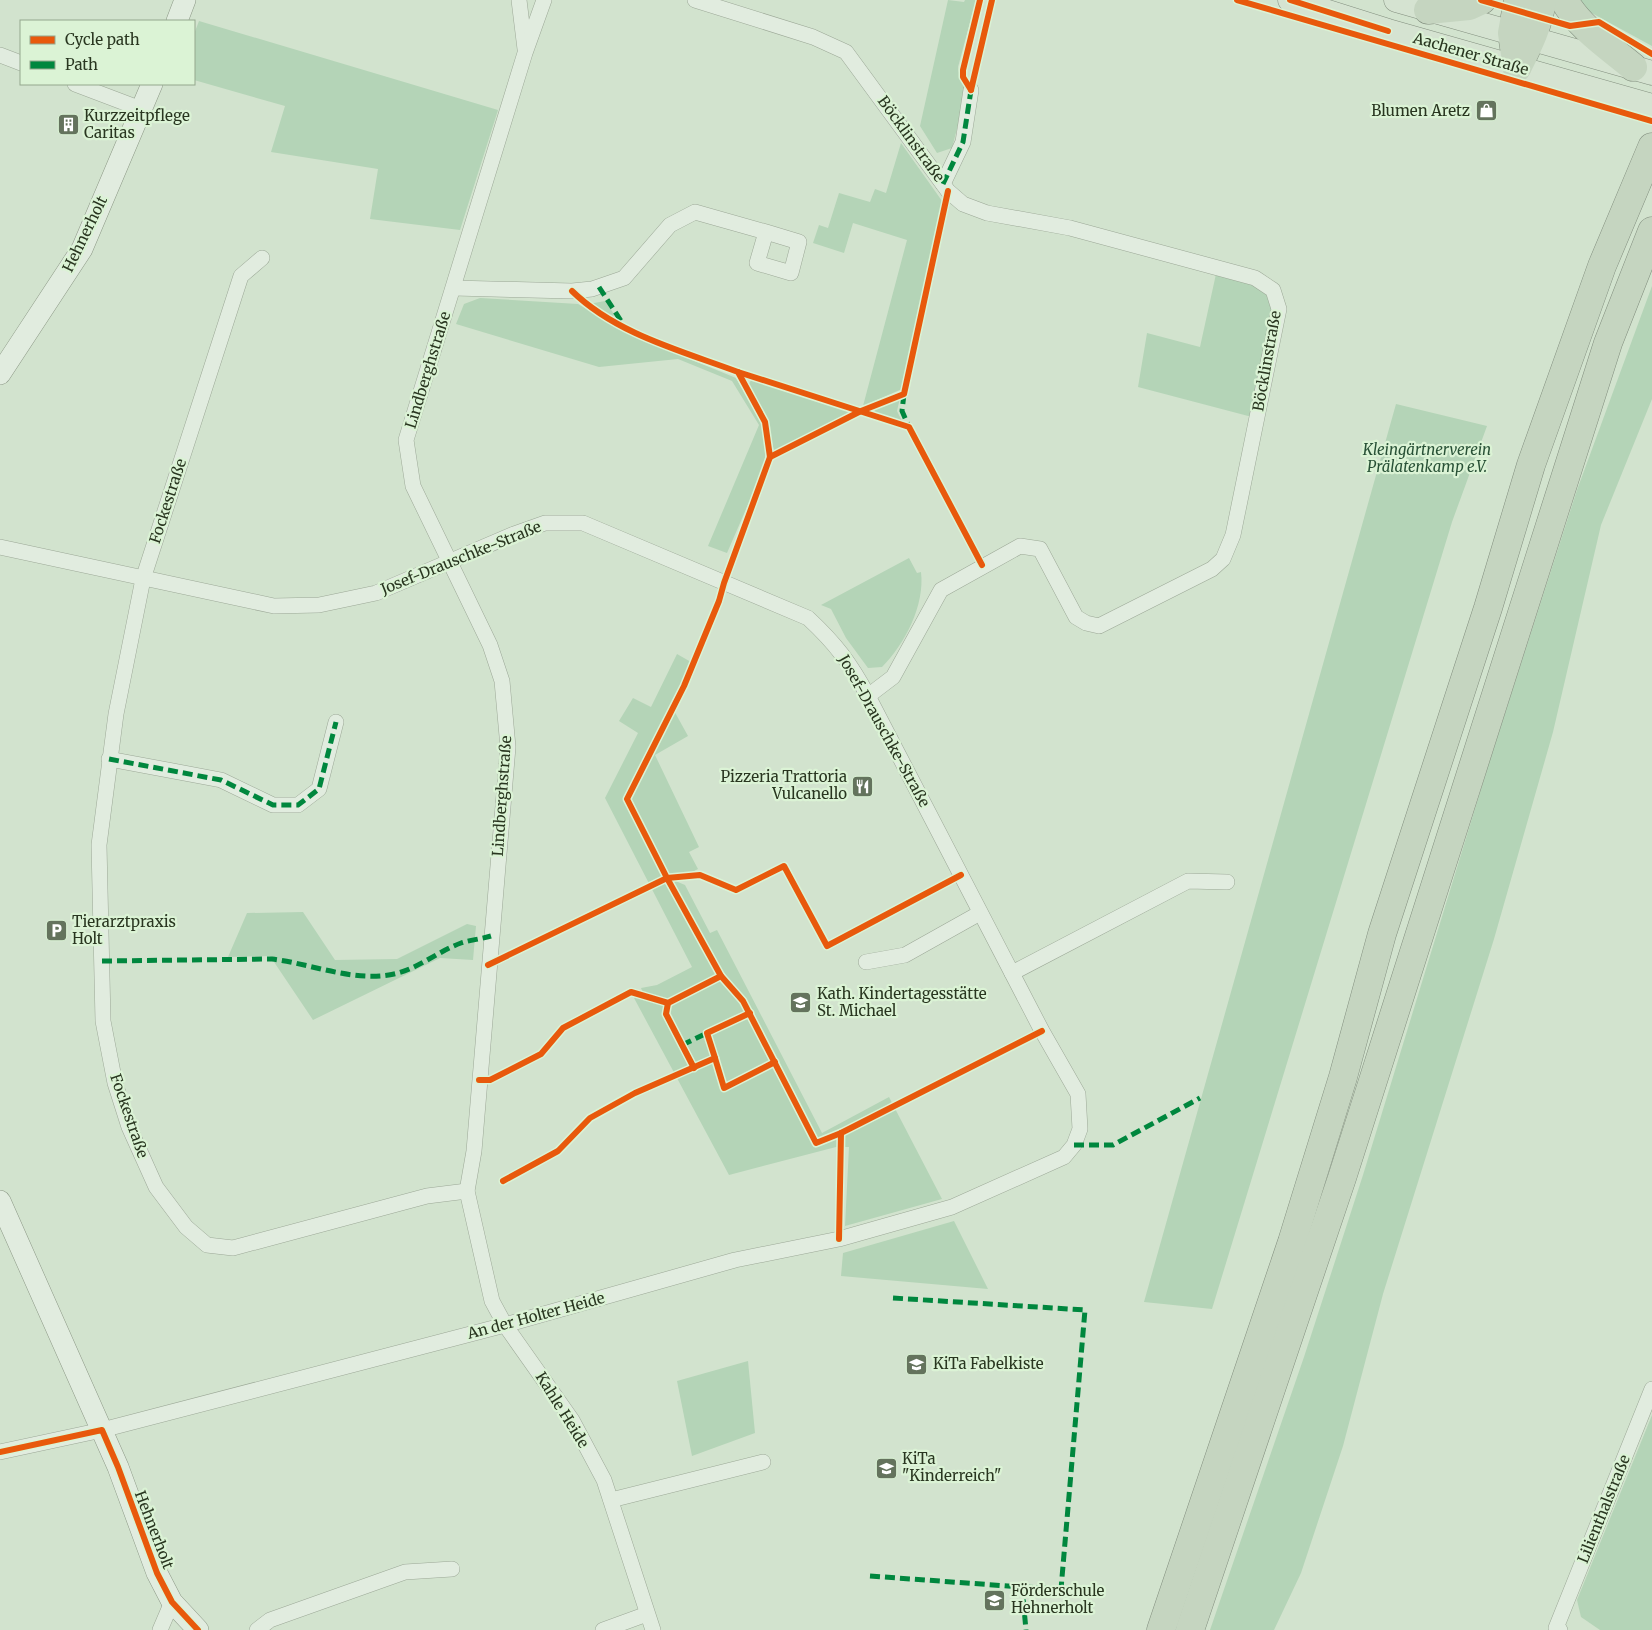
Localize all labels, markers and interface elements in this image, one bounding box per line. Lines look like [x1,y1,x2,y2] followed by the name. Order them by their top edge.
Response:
[20,20,195,85] legend
[1410,28,1531,79] street label: Aachener Straße
[65,30,140,49] text: Cycle path
[65,55,98,74] text: Path
[874,92,949,186] street label: Böcklinstraße
[1474,99,1498,123] shop icon: Blumen Aretz
[1371,101,1470,120] place label: Blumen Aretz
[84,106,190,142] place label: Kurzzeitpflege Caritas
[56,113,80,137] building icon: Kurzzeitpflege Caritas
[58,192,111,275] street label: Hehnerholt
[401,309,454,431] street label: Lindberghstraße
[1248,309,1285,413] street label: Böcklinstraße
[1362,440,1491,476] park label: Kleingärtnerverein Prälatenkamp e.V.
[145,456,190,546] street label: Fockestraße
[377,517,544,599] street label: Josef-Drauschke-Straße
[834,650,934,811] street label: Josef-Drauschke-Straße
[488,735,515,857] street label: Lindberghstraße
[720,767,847,803] place label: Pizzeria Trattoria Vulcanello
[851,774,875,798] restaurant icon: Pizzeria Trattoria Vulcanello
[72,912,176,948] place label: Tierarztpraxis Holt
[44,919,68,943] parking icon: Tierarztpraxis Holt
[817,984,987,1020] place label: Kath. Kindertagesstätte St. Michael
[789,991,813,1015] school or university icon: Kath. Kindertagesstätte St. Michael
[106,1071,153,1161] street label: Fockestraße
[464,1288,607,1343] street label: An der Holter Heide
[905,1352,929,1376] school or university icon: KiTa Fabelkiste
[933,1354,1044,1373] place label: KiTa Fabelkiste
[532,1368,593,1451] street label: Kahle Heide
[902,1449,1001,1485] place label: KiTa "Kinderreich"
[1573,1452,1634,1566] street label: Lilienthalstraße
[874,1456,898,1480] school or university icon: KiTa "Kinderreich"
[131,1488,178,1572] street label: Hehnerholt
[1011,1581,1105,1617] place label: Förderschule Hehnerholt
[983,1588,1007,1612] school or university icon: Förderschule Hehnerholt

